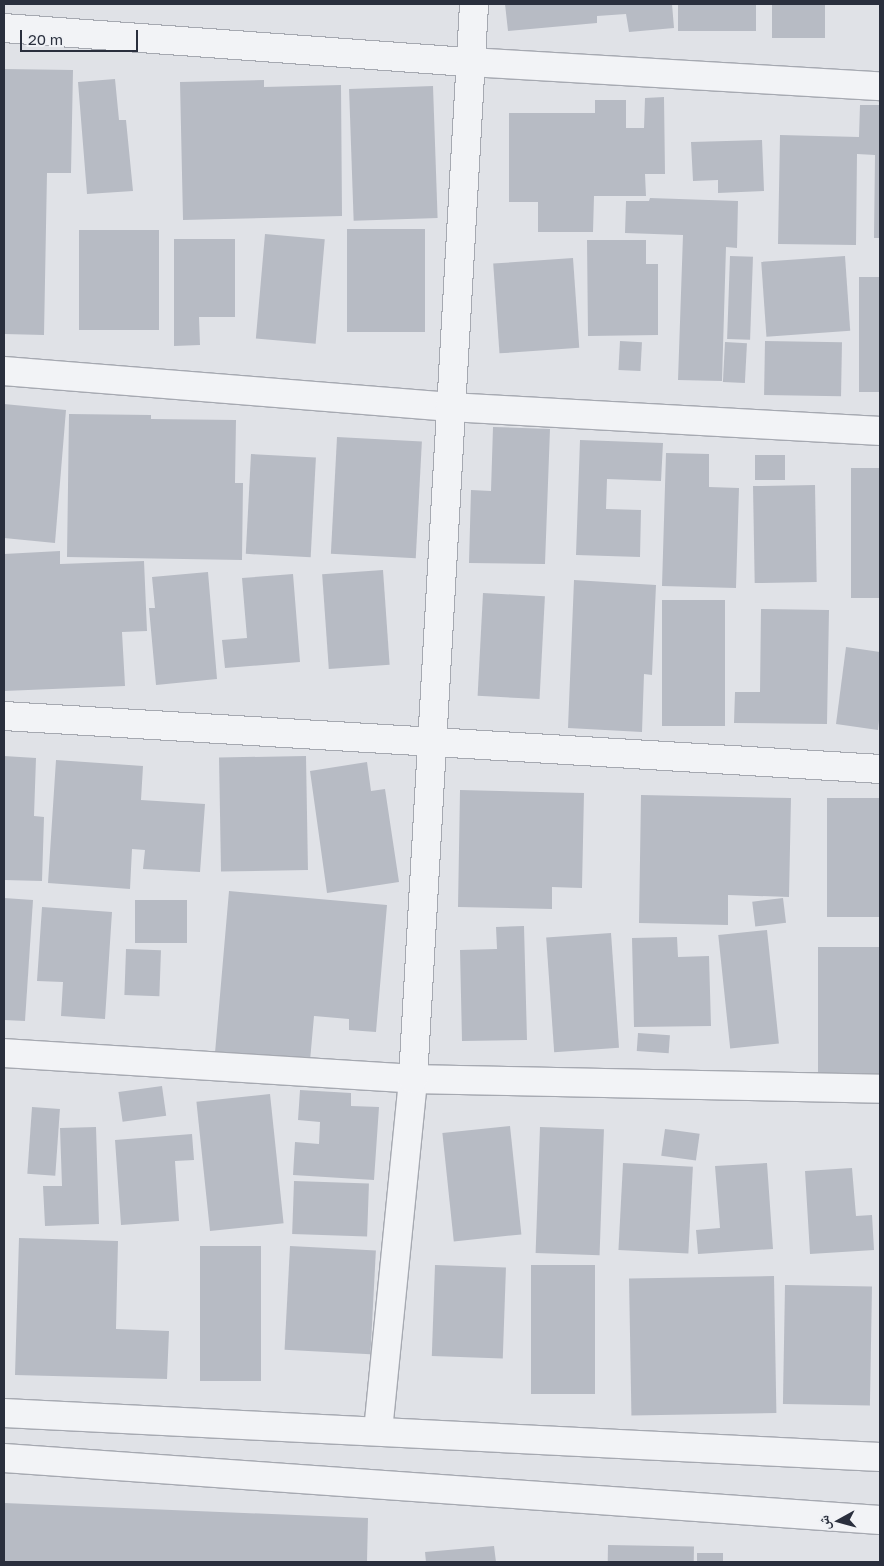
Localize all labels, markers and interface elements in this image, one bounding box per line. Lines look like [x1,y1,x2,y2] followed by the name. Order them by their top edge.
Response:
[22,20,140,52] scale bar
[28,30,63,48] text: 20 m
[814,1496,864,1546] north arrow
[814,1514,833,1531] text: ش

